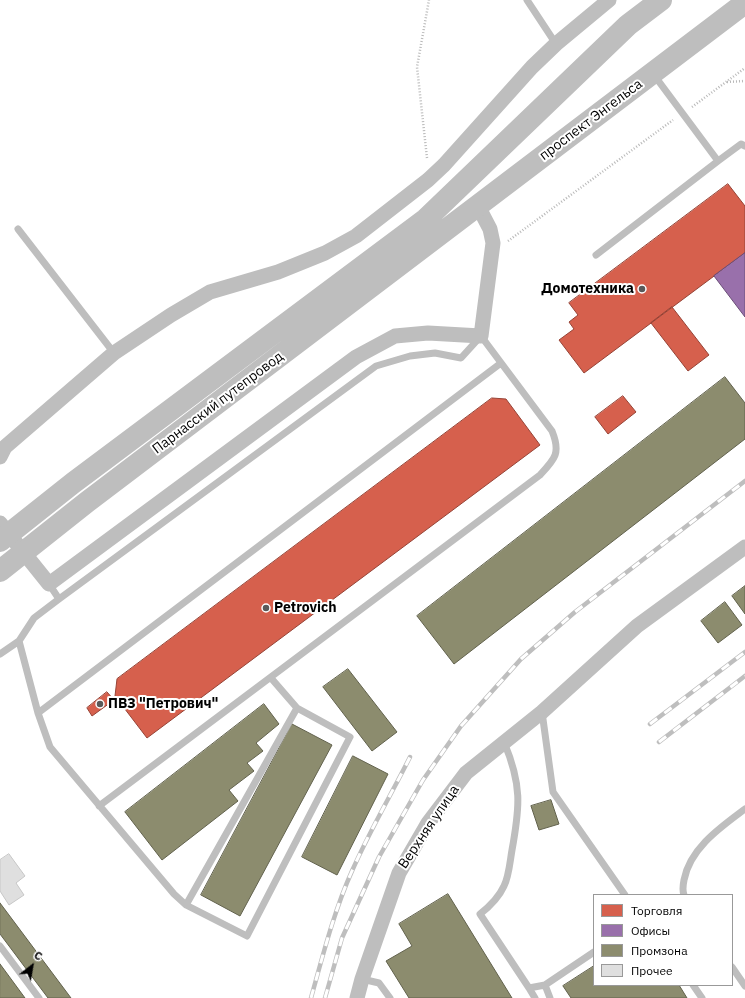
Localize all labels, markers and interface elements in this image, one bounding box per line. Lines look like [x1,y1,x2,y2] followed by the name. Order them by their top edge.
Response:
[536,76,646,164] street label: проспект Энгельса
[541,281,634,297] place label: Домотехника
[637,284,647,294] marker: Домотехника
[149,348,287,458] street label: Парнасский путепровод
[274,600,337,616] place label: Petrovich
[261,603,271,613] marker: Petrovich
[108,696,218,712] place label: ПВЗ "Петрович"
[95,699,105,709] marker: ПВЗ "Петрович"
[395,782,463,872] street label: Верхняя улица
[593,894,733,986] legend
[631,903,682,918] text: Торговля
[631,923,670,938] text: Офисы
[631,943,688,958] text: Промзона
[12,946,52,986] north arrow
[31,948,45,964] text: С
[631,963,673,978] text: Прочее

